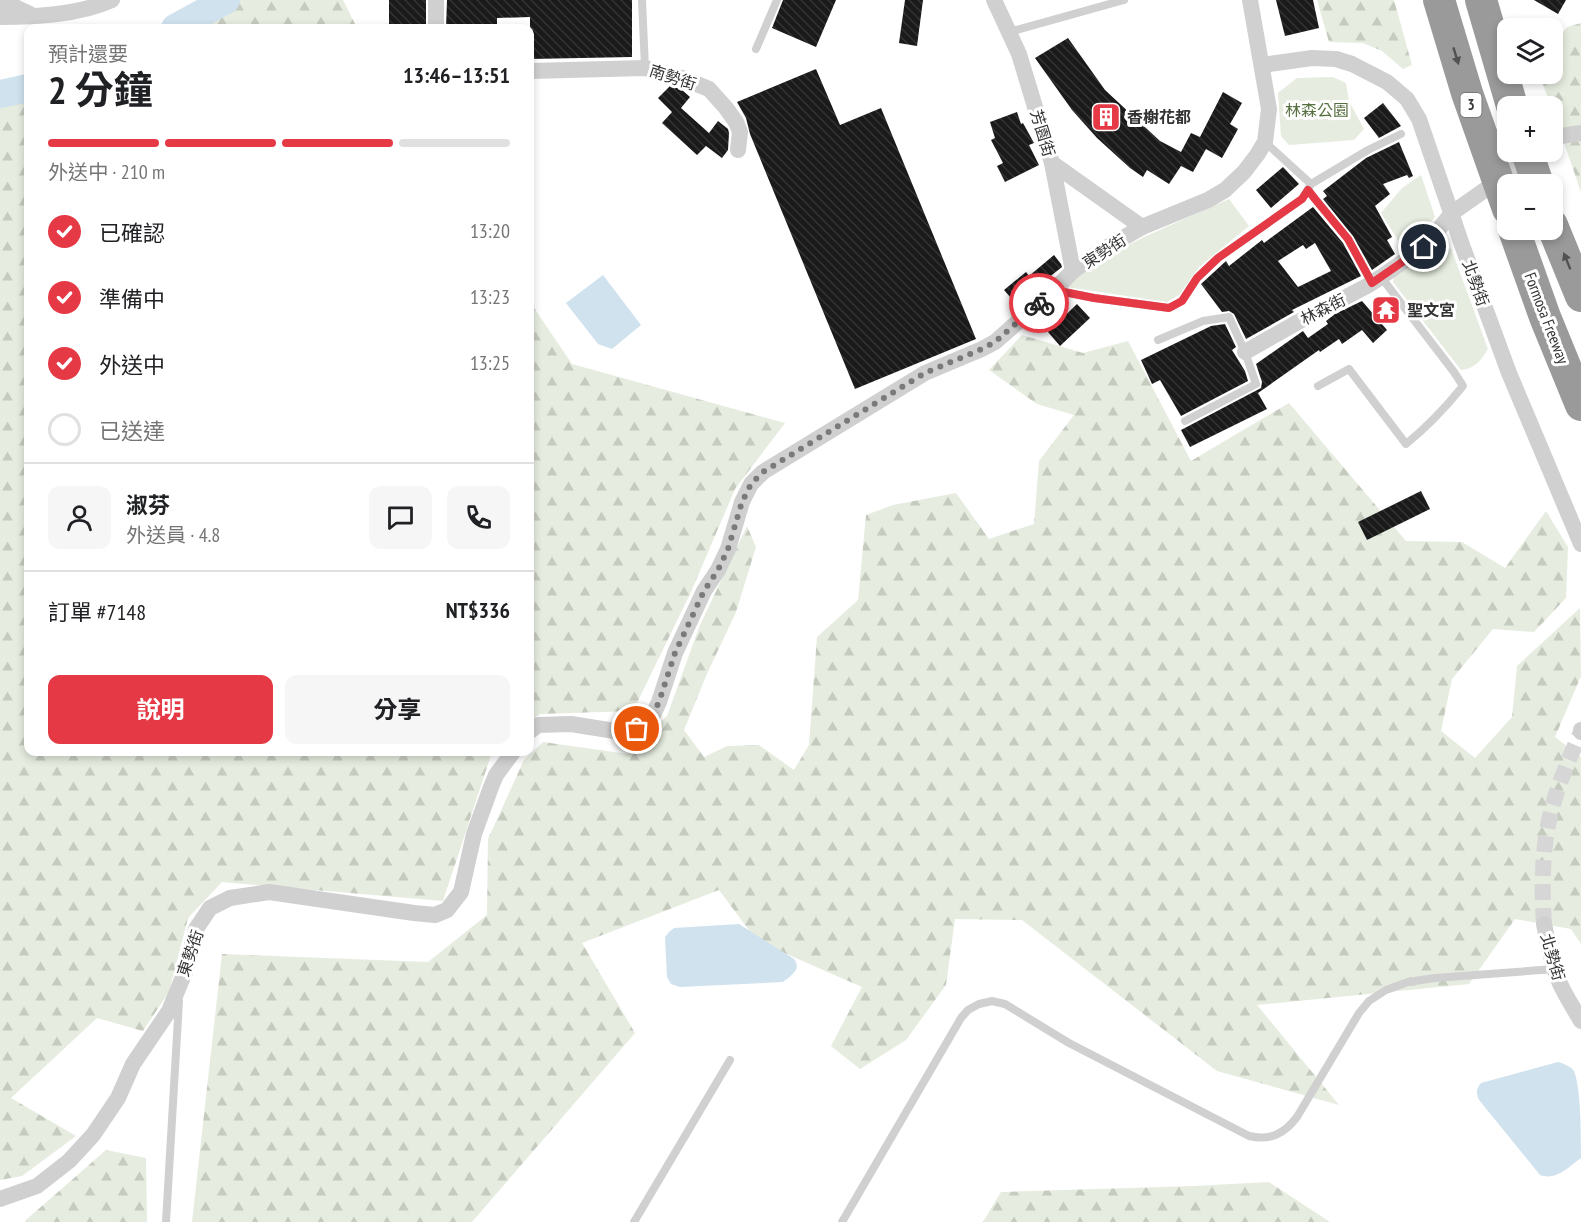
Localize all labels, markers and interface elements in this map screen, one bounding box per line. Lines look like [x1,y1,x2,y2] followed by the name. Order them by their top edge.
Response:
[1497,18,1563,240] map controls
[1497,18,1563,84] button: layers
[48,41,128,67] text: 預計還要
[1452,47,1461,65] one-way arrow
[647,60,699,94] street label: 南勢街
[403,61,510,89] text: 13:46–13:51
[48,64,153,115] text: 2 分鐘
[1460,93,1482,117] road number: 3
[1497,96,1563,162] button: +
[1285,100,1349,120] park label: 林森公園
[1090,101,1122,133] building icon: 香榭花都
[1026,107,1060,159] street label: 芳園街
[1127,107,1191,127] place label: 香榭花都
[48,159,165,185] text: 外送中 · 210 m
[1497,174,1563,240] button: −
[48,215,81,248] icon: check
[470,218,510,244] text: 13:20
[99,219,165,247] text: 已確認
[1398,221,1449,272] pin
[1078,230,1130,272] street label: 東勢街
[1407,230,1440,263] icon: home
[1562,251,1572,269] one-way arrow
[1458,257,1494,309] street label: 北勢街
[1520,269,1574,367] street label: Formosa Freeway
[1009,273,1069,333] courier
[48,281,81,314] icon: check
[470,284,510,310] text: 13:23
[99,285,165,313] text: 準備中
[1023,287,1056,320] icon: bike
[1297,289,1349,329] street label: 林森街
[1370,294,1402,326] temple icon: 聖文宮
[1407,300,1455,320] place label: 聖文宮
[48,347,81,380] icon: check
[470,350,510,376] text: 13:25
[99,351,165,379] text: 外送中
[99,417,165,445] text: 已送達
[48,486,111,549] button: person
[369,486,432,549] button: chat
[447,486,510,549] button: phone
[126,491,170,519] text: 淑芬
[126,522,220,548] text: 外送員 · 4.8
[446,596,510,624] text: NT$336
[48,598,146,626] text: 訂單 #7148
[48,675,273,744] button: 說明
[285,675,510,744] button: 分享
[611,703,662,754] pin
[620,712,653,745] icon: bag
[173,927,207,979] street label: 東勢街
[1537,931,1569,983] street label: 北勢街

